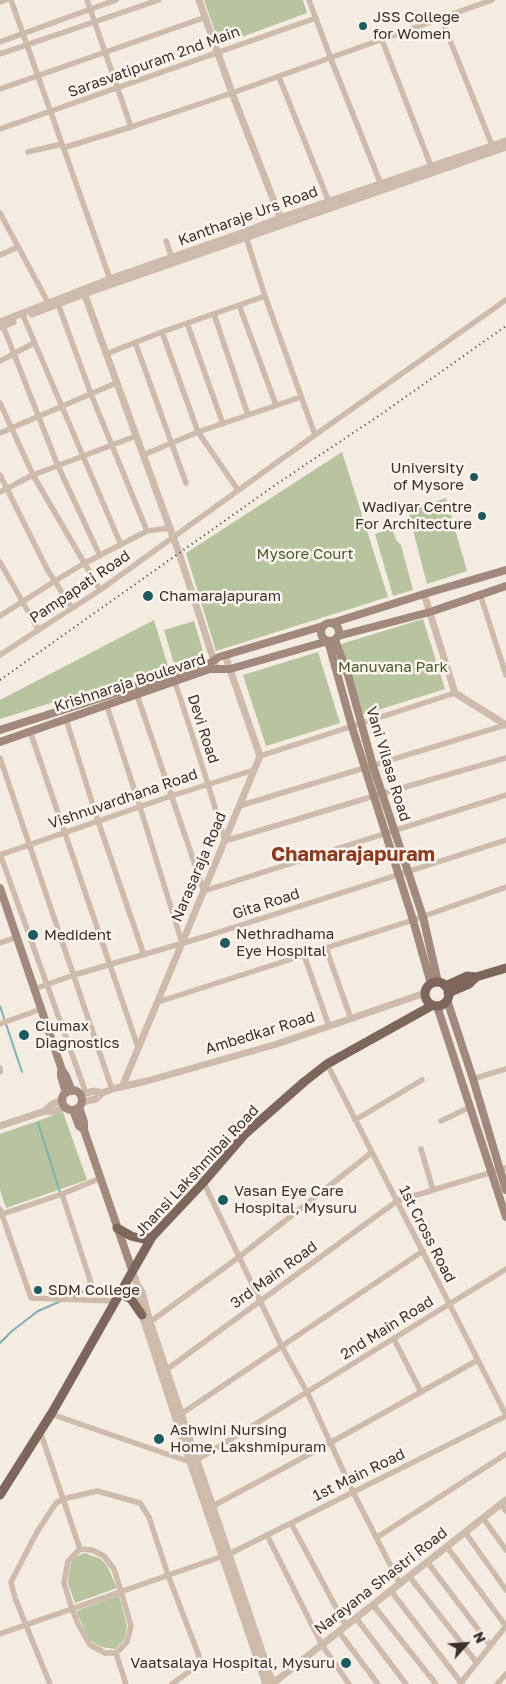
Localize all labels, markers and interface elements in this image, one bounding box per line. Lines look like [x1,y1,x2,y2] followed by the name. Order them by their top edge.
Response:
[373,8,460,43] place label: JSS College for Women
[357,20,369,32] marker: JSS College for Women
[66,23,242,101] street label: Sarasvatipuram 2nd Main
[176,182,320,250] street label: Kantharaje Urs Road
[390,459,464,494] place label: University of Mysore
[468,471,480,483] marker: University of Mysore
[355,498,472,533] place label: Wadiyar Centre For Architecture
[476,510,488,522] marker: Wadiyar Centre For Architecture
[257,545,353,563] park label: Mysore Court
[26,547,134,627] street label: Pampapati Road
[159,587,281,605] place label: Chamarajapuram
[141,589,155,603] marker: Chamarajapuram
[52,650,208,716] street label: Krishnaraja Boulevard
[338,658,448,676] park label: Manuvana Park
[183,692,223,766] street label: Devi Road
[362,705,414,823] street label: Vani Vilasa Road
[46,765,200,833] street label: Vishnuvardhana Road
[168,809,230,925] street label: Narasaraja Road
[271,843,435,867] district label: Chamarajapuram
[230,885,302,923] street label: Gita Road
[236,925,334,960] place label: Nethradhama Eye Hospital
[44,926,112,944] place label: Medident
[26,928,40,942] marker: Medident
[218,936,232,950] marker: Nethradhama Eye Hospital
[203,1008,317,1058] street label: Ambedkar Road
[35,1017,120,1052] place label: Clumax Diagnostics
[17,1028,31,1042] marker: Clumax Diagnostics
[131,1101,263,1241] street label: Jhansi Lakshmibai Road
[234,1182,357,1217] place label: Vasan Eye Care Hospital, Mysuru
[395,1183,459,1285] street label: 1st Cross Road
[216,1193,230,1207] marker: Vasan Eye Care Hospital, Mysuru
[227,1238,321,1312] street label: 3rd Main Road
[48,1281,140,1299] place label: SDM College
[32,1284,44,1296] marker: SDM College
[337,1292,437,1364] street label: 2nd Main Road
[170,1421,326,1456] place label: Ashwini Nursing Home, Lakshmipuram
[152,1432,166,1446] marker: Ashwini Nursing Home, Lakshmipuram
[310,1445,408,1505] street label: 1st Main Road
[311,1524,451,1638] street label: Narayana Shastri Road
[441,1619,491,1669] north arrow
[470,1629,490,1646] text: N
[130,1654,335,1672] place label: Vaatsalaya Hospital, Mysuru
[339,1656,353,1670] marker: Vaatsalaya Hospital, Mysuru

